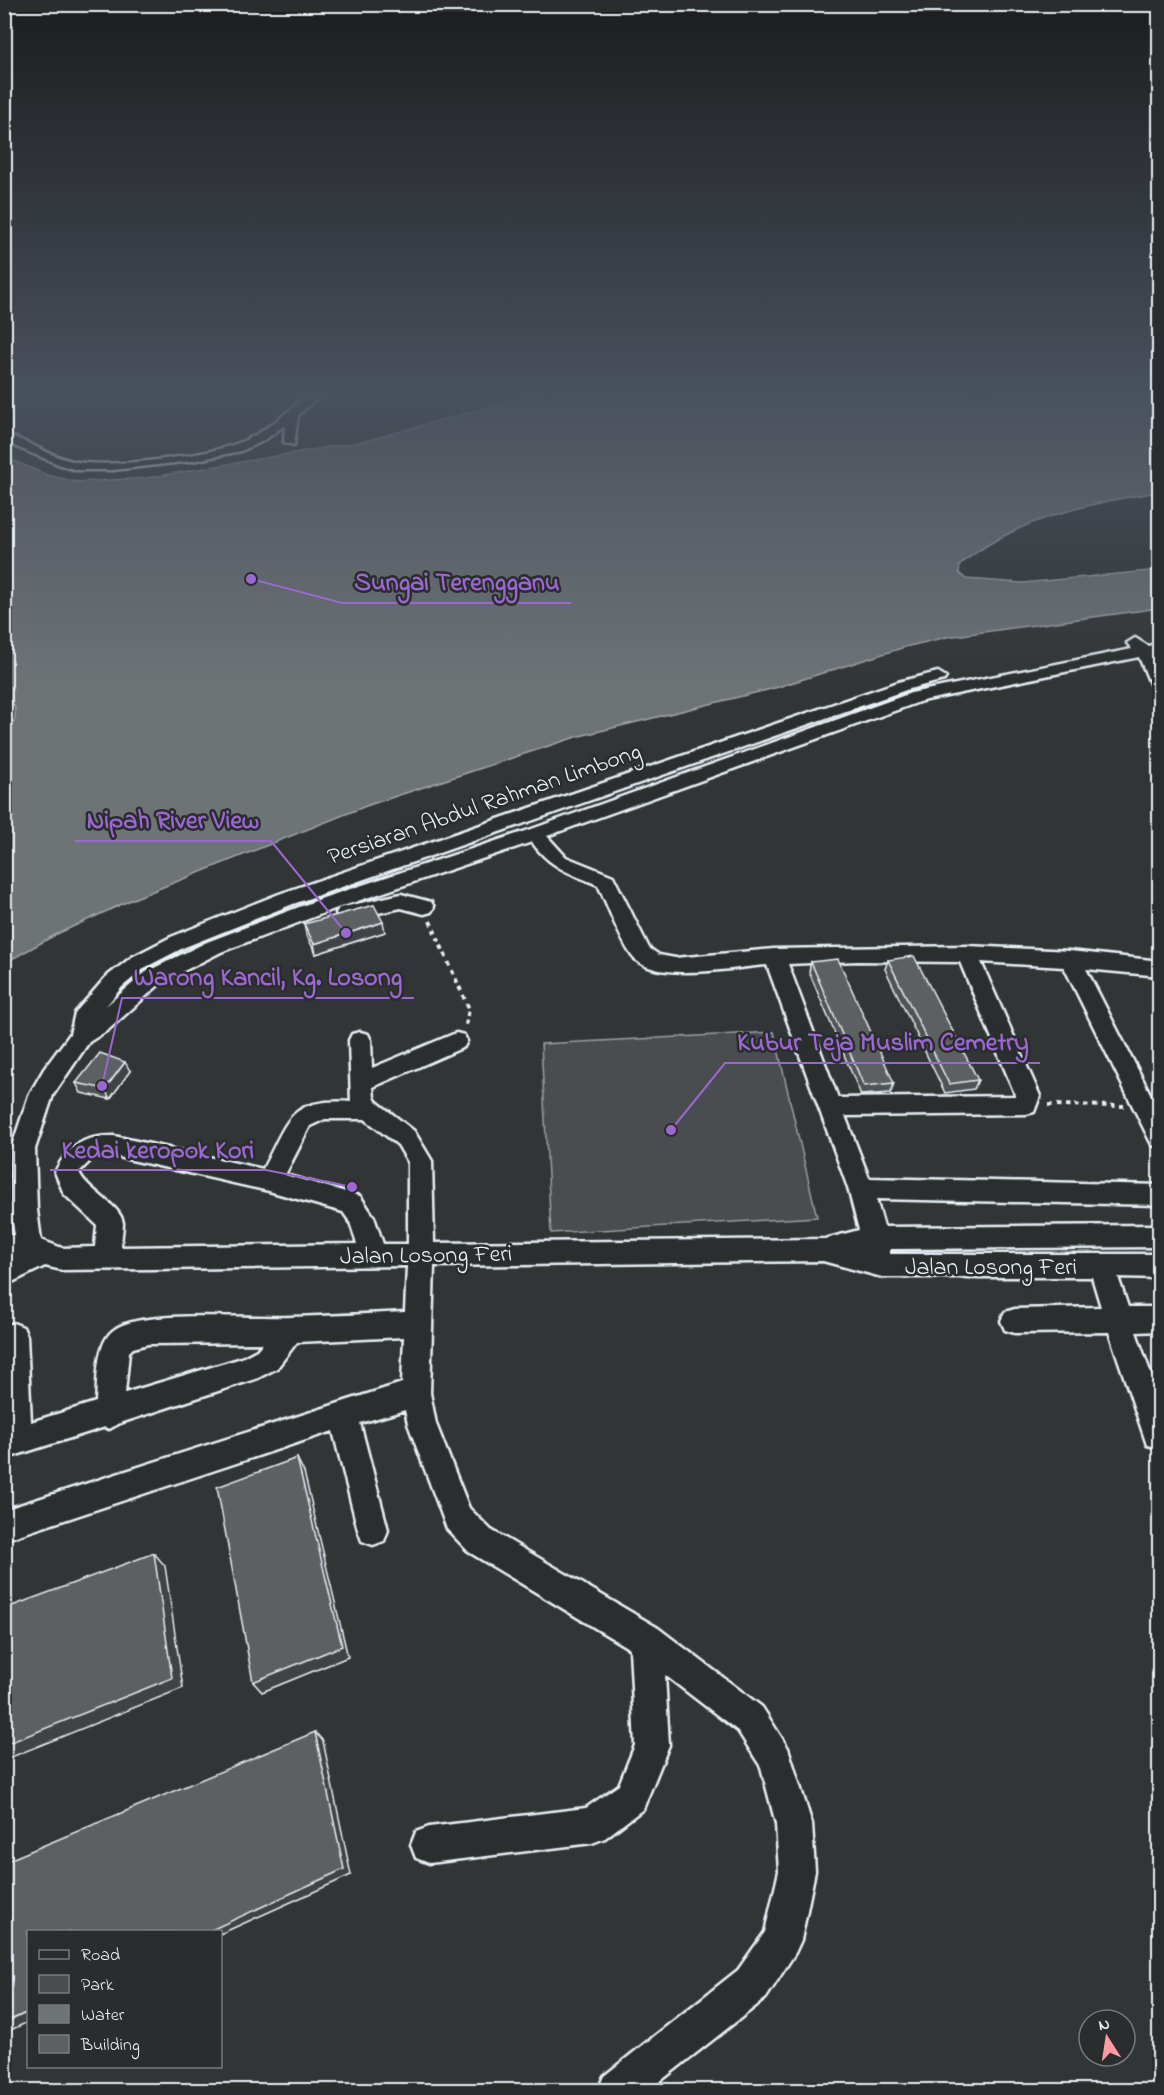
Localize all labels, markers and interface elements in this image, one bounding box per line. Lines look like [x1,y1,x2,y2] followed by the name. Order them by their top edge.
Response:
[342,559,571,603] callout: Sungai Terengganu
[354,565,560,604] text: Sungai Terengganu
[323,735,646,876] street label: Persiaran Abdul Rahman Limbong
[75,797,271,841] callout: Nipah River View
[87,803,259,841] text: Nipah River View
[122,954,414,998] callout: Warong Kancil, Kg. Losong
[134,960,402,999] text: Warong Kancil, Kg. Losong
[725,1019,1040,1063] callout: Kubur Teja Muslim Cemetry
[737,1025,1029,1063] text: Kubur Teja Muslim Cemetry
[50,1126,266,1170] callout: Kedai keropok Kori
[62,1133,254,1171] text: Kedai keropok Kori
[340,1237,512,1276] street label: Jalan Losong Feri
[905,1251,1077,1286] street label: Jalan Losong Feri
[27,1930,222,2068] legend
[81,1943,120,1969] text: Road
[81,1973,114,1999] text: Park
[81,2003,125,2029] text: Water
[1077,2008,1137,2068] north arrow
[1097,2012,1112,2038] text: N
[80,2033,140,2060] text: Building

